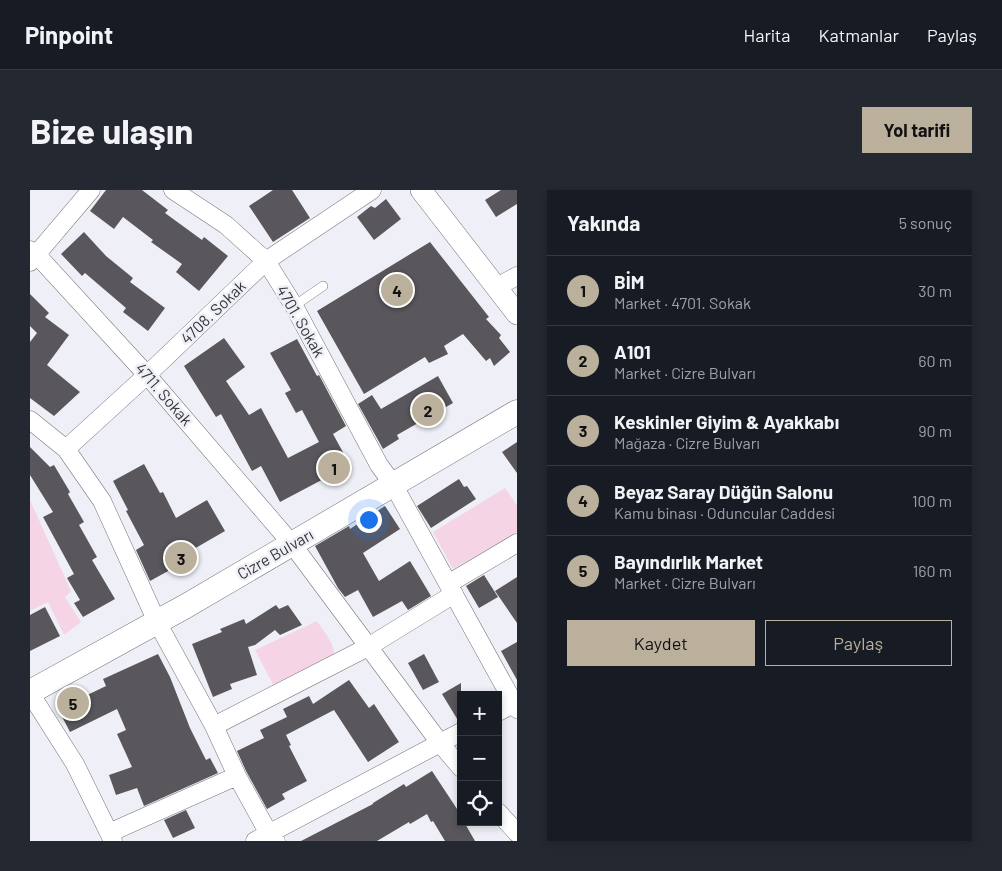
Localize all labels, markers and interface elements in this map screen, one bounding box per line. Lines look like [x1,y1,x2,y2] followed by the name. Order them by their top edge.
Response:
[25,20,113,49] text: Pinpoint
[743,24,791,46] text: Harita
[819,24,899,46] text: Katmanlar
[927,24,977,46] text: Paylaş
[862,107,972,153] button: Yol tarifi
[30,109,193,151] text: Bize ulaşın
[567,210,640,235] text: Yakında
[899,213,952,232] text: 5 sonuç
[614,270,644,293] text: BİM
[381,271,413,309] pin: 4
[176,276,249,347] street label: 4708. Sokak
[273,281,330,360] street label: 4701. Sokak
[580,281,586,300] text: 1
[918,281,952,300] text: 30 m
[614,293,751,312] text: Market · 4701. Sokak
[614,340,651,363] text: A101
[579,351,587,370] text: 2
[918,351,952,370] text: 60 m
[132,358,197,429] street label: 4711. Sokak
[614,363,756,382] text: Market · Cizre Bulvarı
[412,391,444,429] pin: 2
[614,410,839,433] text: Keskinler Giyim & Ayakkabı
[579,421,587,440] text: 3
[918,421,952,440] text: 90 m
[614,433,760,452] text: Mağaza · Cizre Bulvarı
[318,449,350,487] pin: 1
[614,480,833,503] text: Beyaz Saray Düğün Salonu
[578,491,588,510] text: 4
[912,491,952,510] text: 100 m
[614,503,835,522] text: Kamu binası · Oduncular Caddesi
[356,507,382,533] your location
[233,524,316,583] street label: Cizre Bulvarı
[165,539,197,577] pin: 3
[614,550,763,573] text: Bayındırlık Market
[579,561,587,580] text: 5
[913,561,952,580] text: 160 m
[614,573,756,592] text: Market · Cizre Bulvarı
[567,620,755,666] button: Kaydet
[765,620,952,666] button: Paylaş
[57,684,89,722] pin: 5
[457,691,502,826] map controls
[457,691,502,736] button: +
[457,736,502,781] button: −
[457,781,502,826] button: locate

